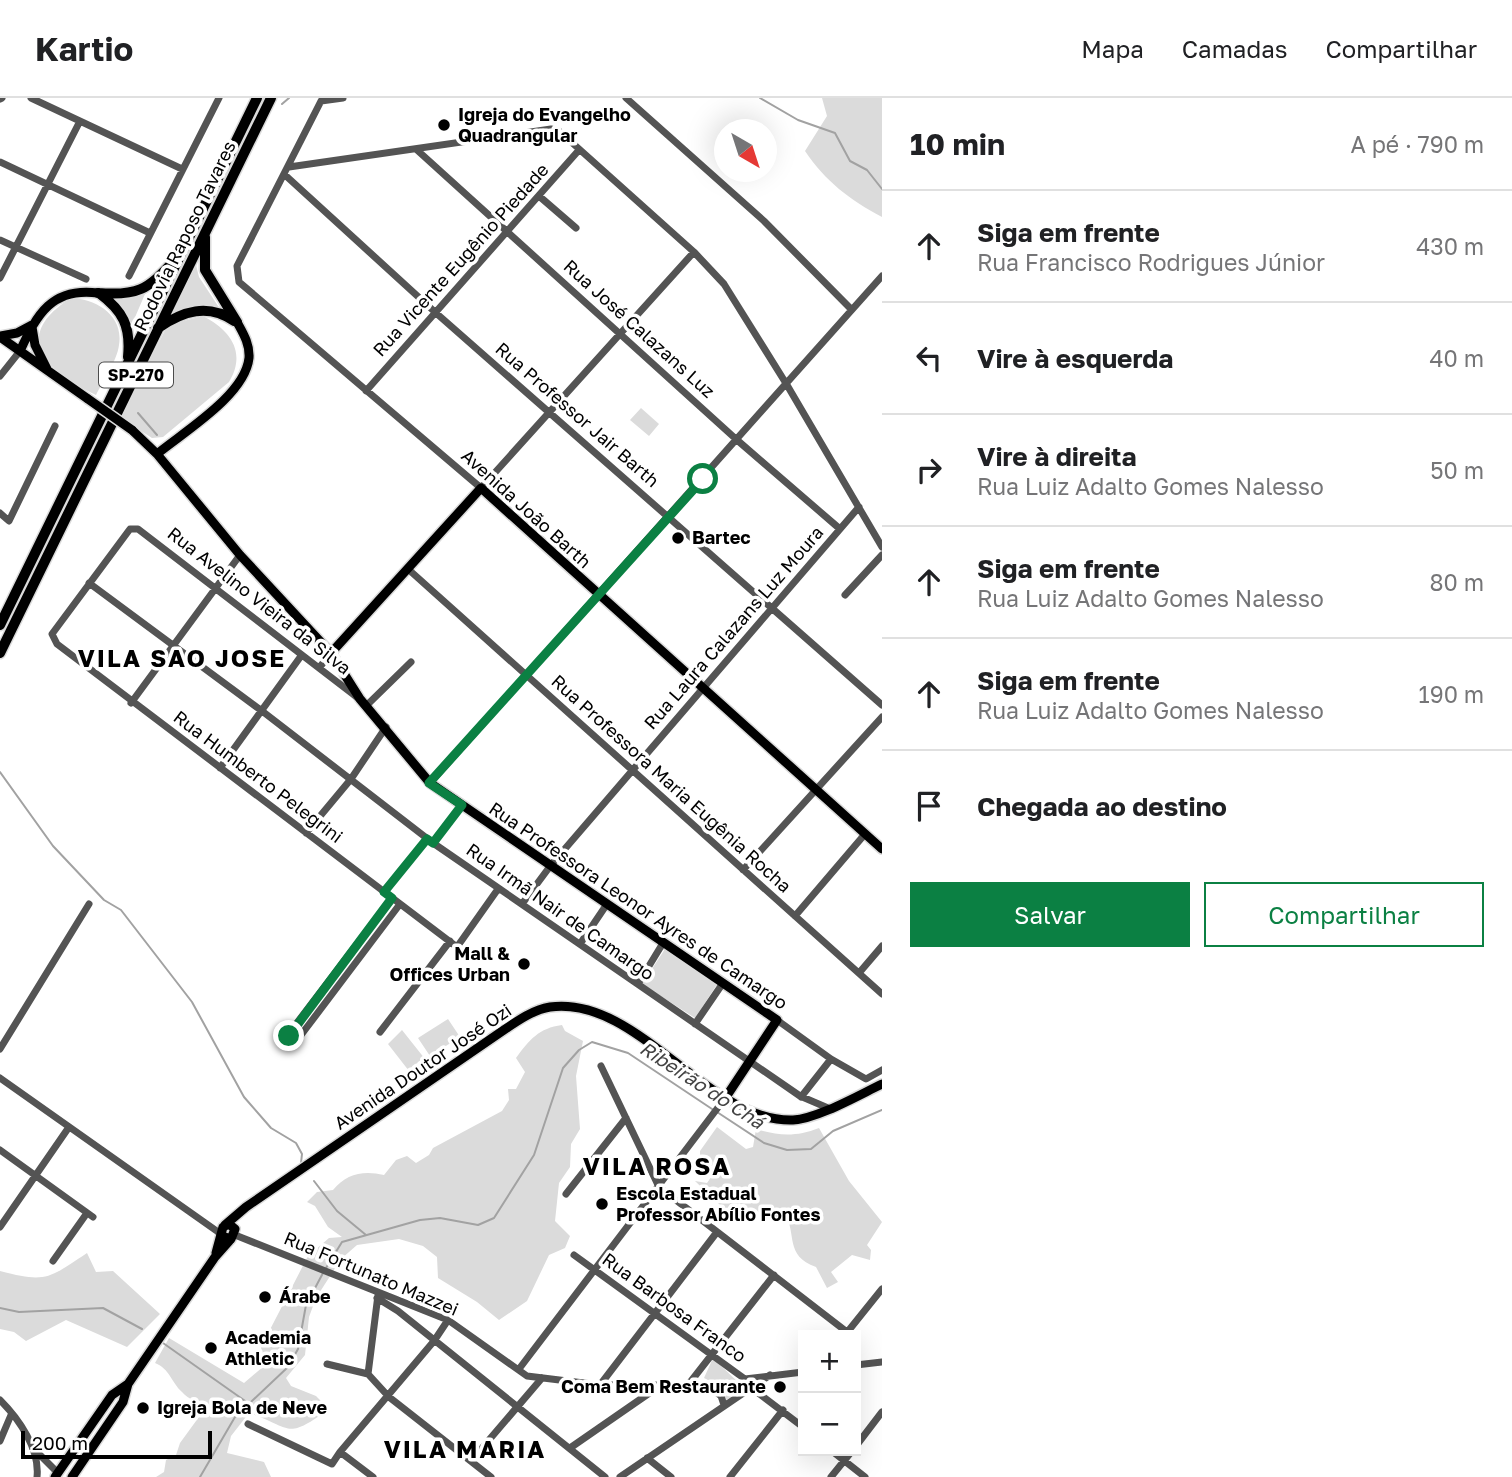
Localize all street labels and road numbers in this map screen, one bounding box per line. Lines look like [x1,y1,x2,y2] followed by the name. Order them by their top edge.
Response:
[128,137,240,334] street label: Rodovia Raposo Tavares
[368,158,553,360] street label: Rua Vicente Eugênio Piedade
[560,255,720,402] street label: Rua José Calazans Luz
[491,337,664,491] street label: Rua Professor Jair Barth
[99,362,173,388] road number: SP-270
[457,444,596,572] street label: Avenida João Barth
[639,521,827,733] street label: Rua Laura Calazans Luz Moura
[164,522,356,679] street label: Rua Avelino Vieira da Silva
[547,670,796,897] street label: Rua Professora Maria Eugênia Rocha
[170,705,348,847] street label: Rua Humberto Pelegrini
[485,797,792,1014] street label: Rua Professora Leonor Ayres de Camargo
[462,838,659,984] street label: Rua Irmã Nair de Camargo
[330,999,515,1134] street label: Avenida Doutor José Ozi
[281,1226,462,1320] street label: Rua Fortunato Mazzei
[598,1248,751,1367] street label: Rua Barbosa Franco

